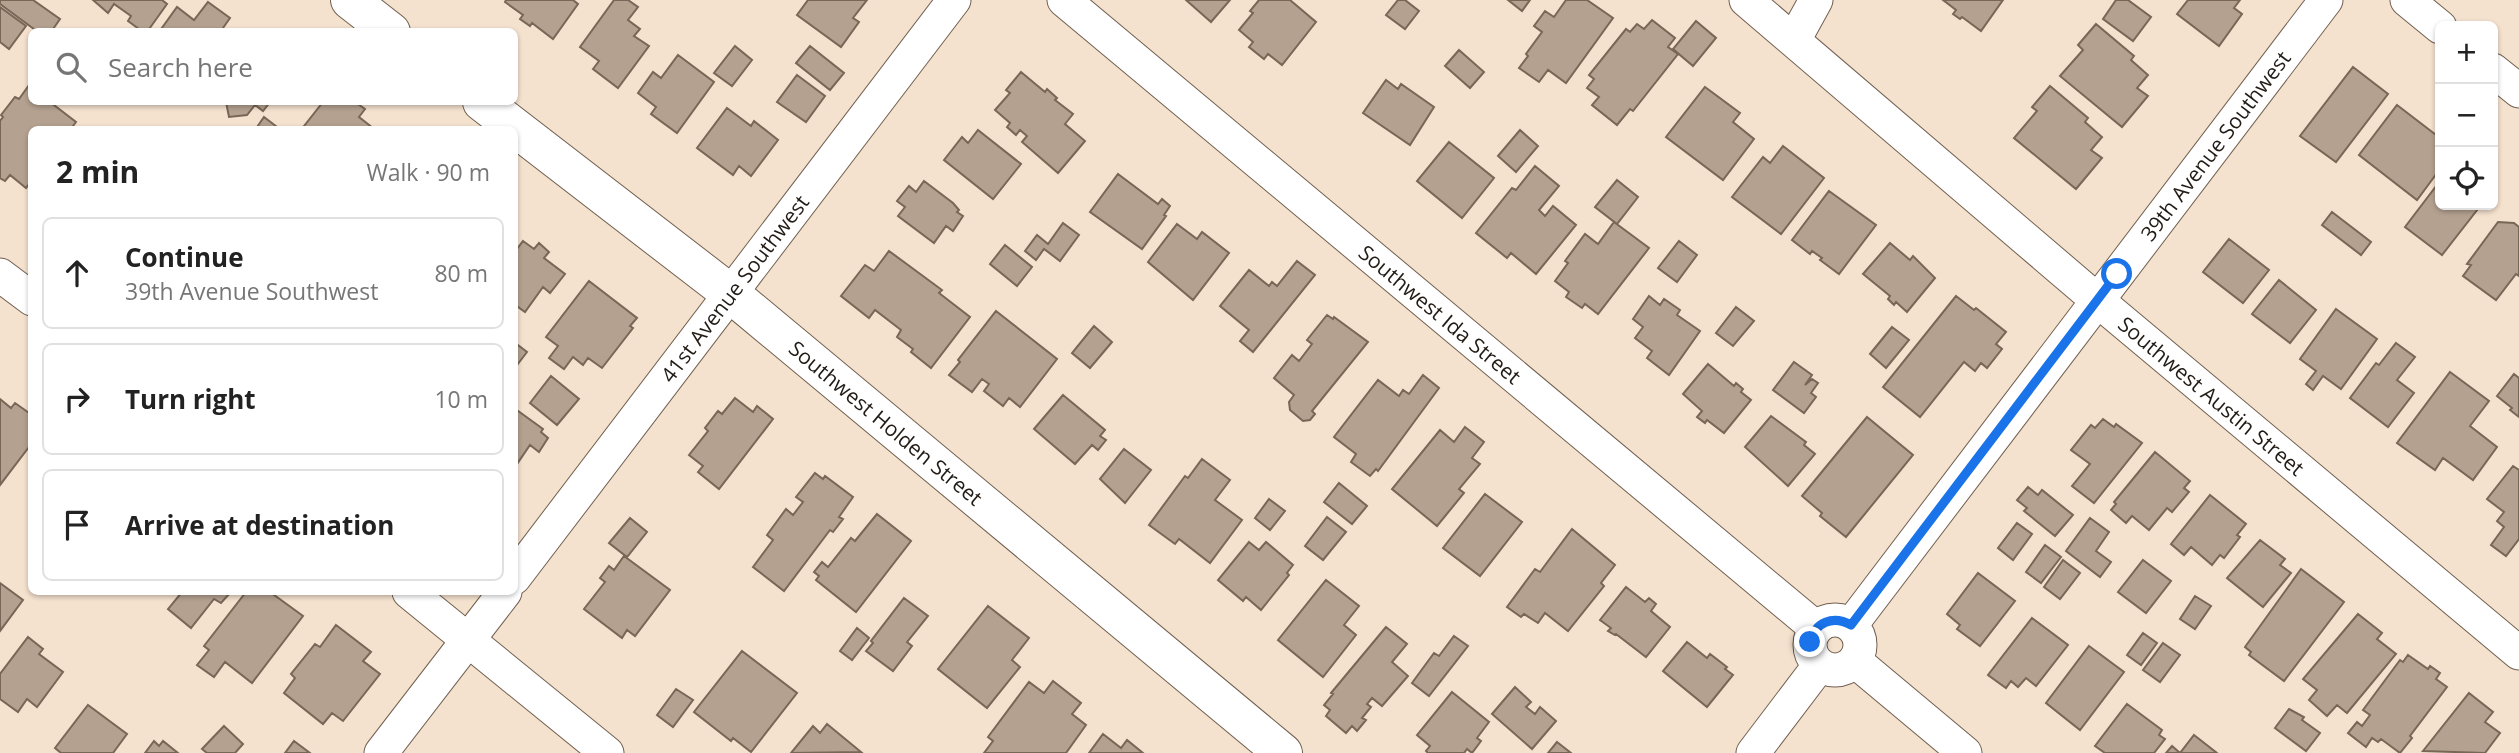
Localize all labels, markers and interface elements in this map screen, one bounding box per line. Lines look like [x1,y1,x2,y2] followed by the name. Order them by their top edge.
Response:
[2435,21,2498,210] map controls
[2435,21,2498,84] button: +
[28,28,518,105] search box
[2134,45,2296,246] street label: 39th Avenue Southwest
[52,48,90,86] icon: search
[108,49,253,85] text: Search here
[2435,84,2498,147] button: −
[2435,147,2498,210] button: locate
[56,151,139,192] text: 2 min
[367,156,490,188] text: Walk · 90 m
[654,189,815,388] street label: 41st Avenue Southwest
[1353,238,1527,390] street label: Southwest Ida Street
[125,239,244,275] text: Continue
[58,254,96,292] icon: ahead
[434,257,488,289] text: 80 m
[2101,258,2132,289] route start
[125,275,378,307] text: 39th Avenue Southwest
[2113,310,2310,482] street label: Southwest Austin Street
[783,334,989,512] street label: Southwest Holden Street
[58,380,96,418] icon: right
[125,381,256,417] text: Turn right
[434,383,488,415] text: 10 m
[58,506,96,544] icon: arrive
[125,507,394,543] text: Arrive at destination
[1794,626,1825,657] route end

